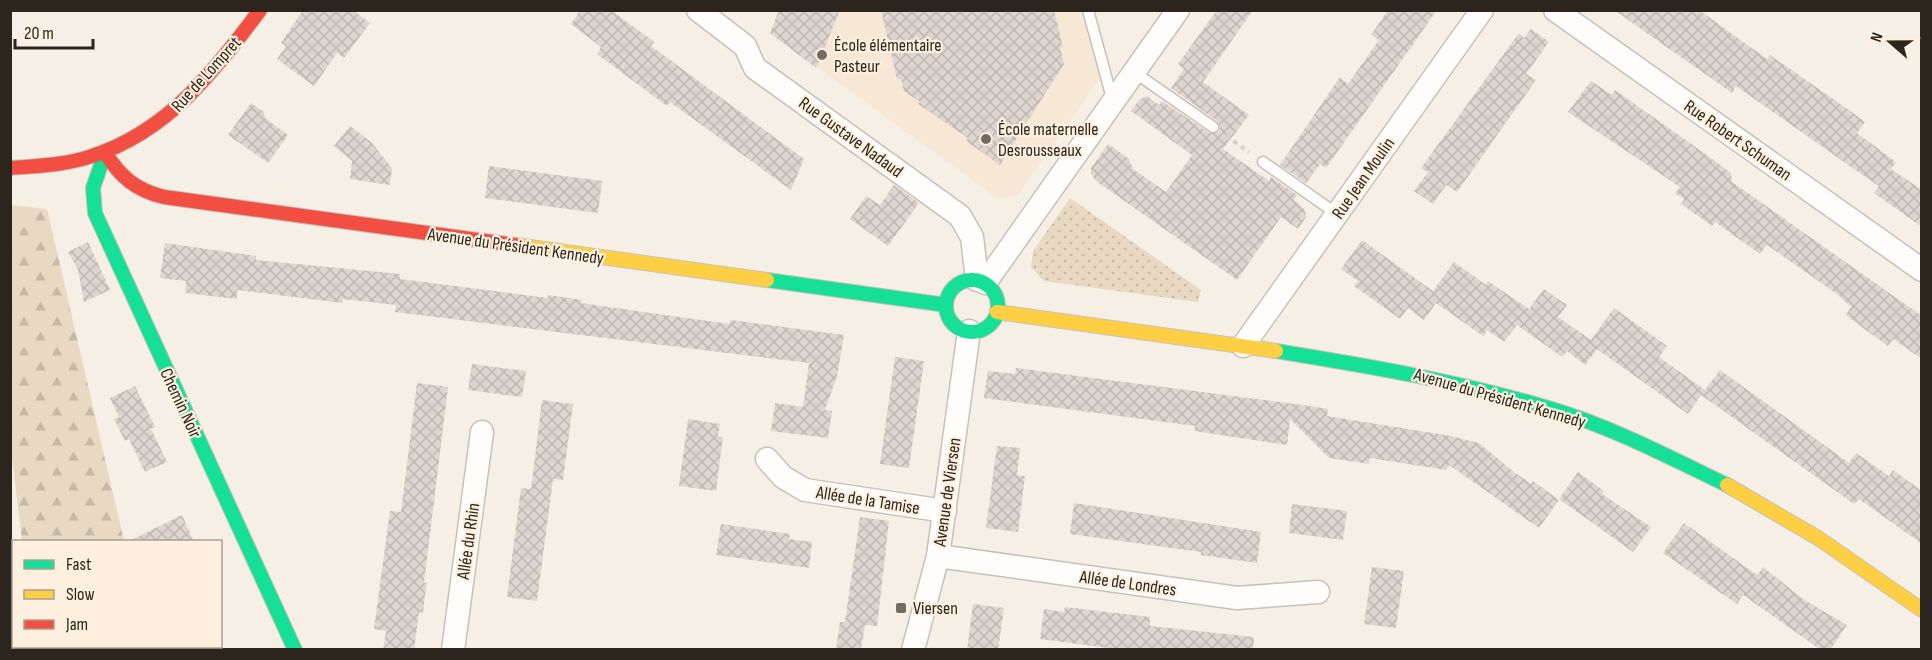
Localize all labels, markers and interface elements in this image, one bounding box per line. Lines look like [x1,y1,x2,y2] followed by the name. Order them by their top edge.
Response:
[15,12,93,50] scale bar
[1860,12,1920,72] north arrow
[24,23,54,44] text: 20 m
[1867,30,1888,45] text: N
[167,32,246,116] street label: Rue de Lompret
[834,35,942,77] place label: École élémentaire Pasteur
[815,48,829,62] marker: École élémentaire Pasteur
[795,93,907,182] street label: Rue Gustave Nadaud
[1680,96,1795,185] street label: Rue Robert Schuman
[998,119,1098,161] place label: École maternelle Desrousseaux
[979,132,993,146] marker: École maternelle Desrousseaux
[1328,133,1399,223] street label: Rue Jean Moulin
[426,224,605,269] street label: Avenue du Président Kennedy
[1411,364,1588,433] street label: Avenue du Président Kennedy
[155,365,206,441] street label: Chemin Noir
[929,436,966,549] street label: Avenue de Viersen
[814,482,921,519] street label: Allée de la Tamise
[453,502,484,582] street label: Allée du Rhin
[12,540,222,648] legend
[66,554,92,575] text: Fast
[1077,566,1178,601] street label: Allée de Londres
[66,584,95,605] text: Slow
[913,598,958,619] place label: Viersen
[894,601,908,615] marker: Viersen
[65,614,88,635] text: Jam

